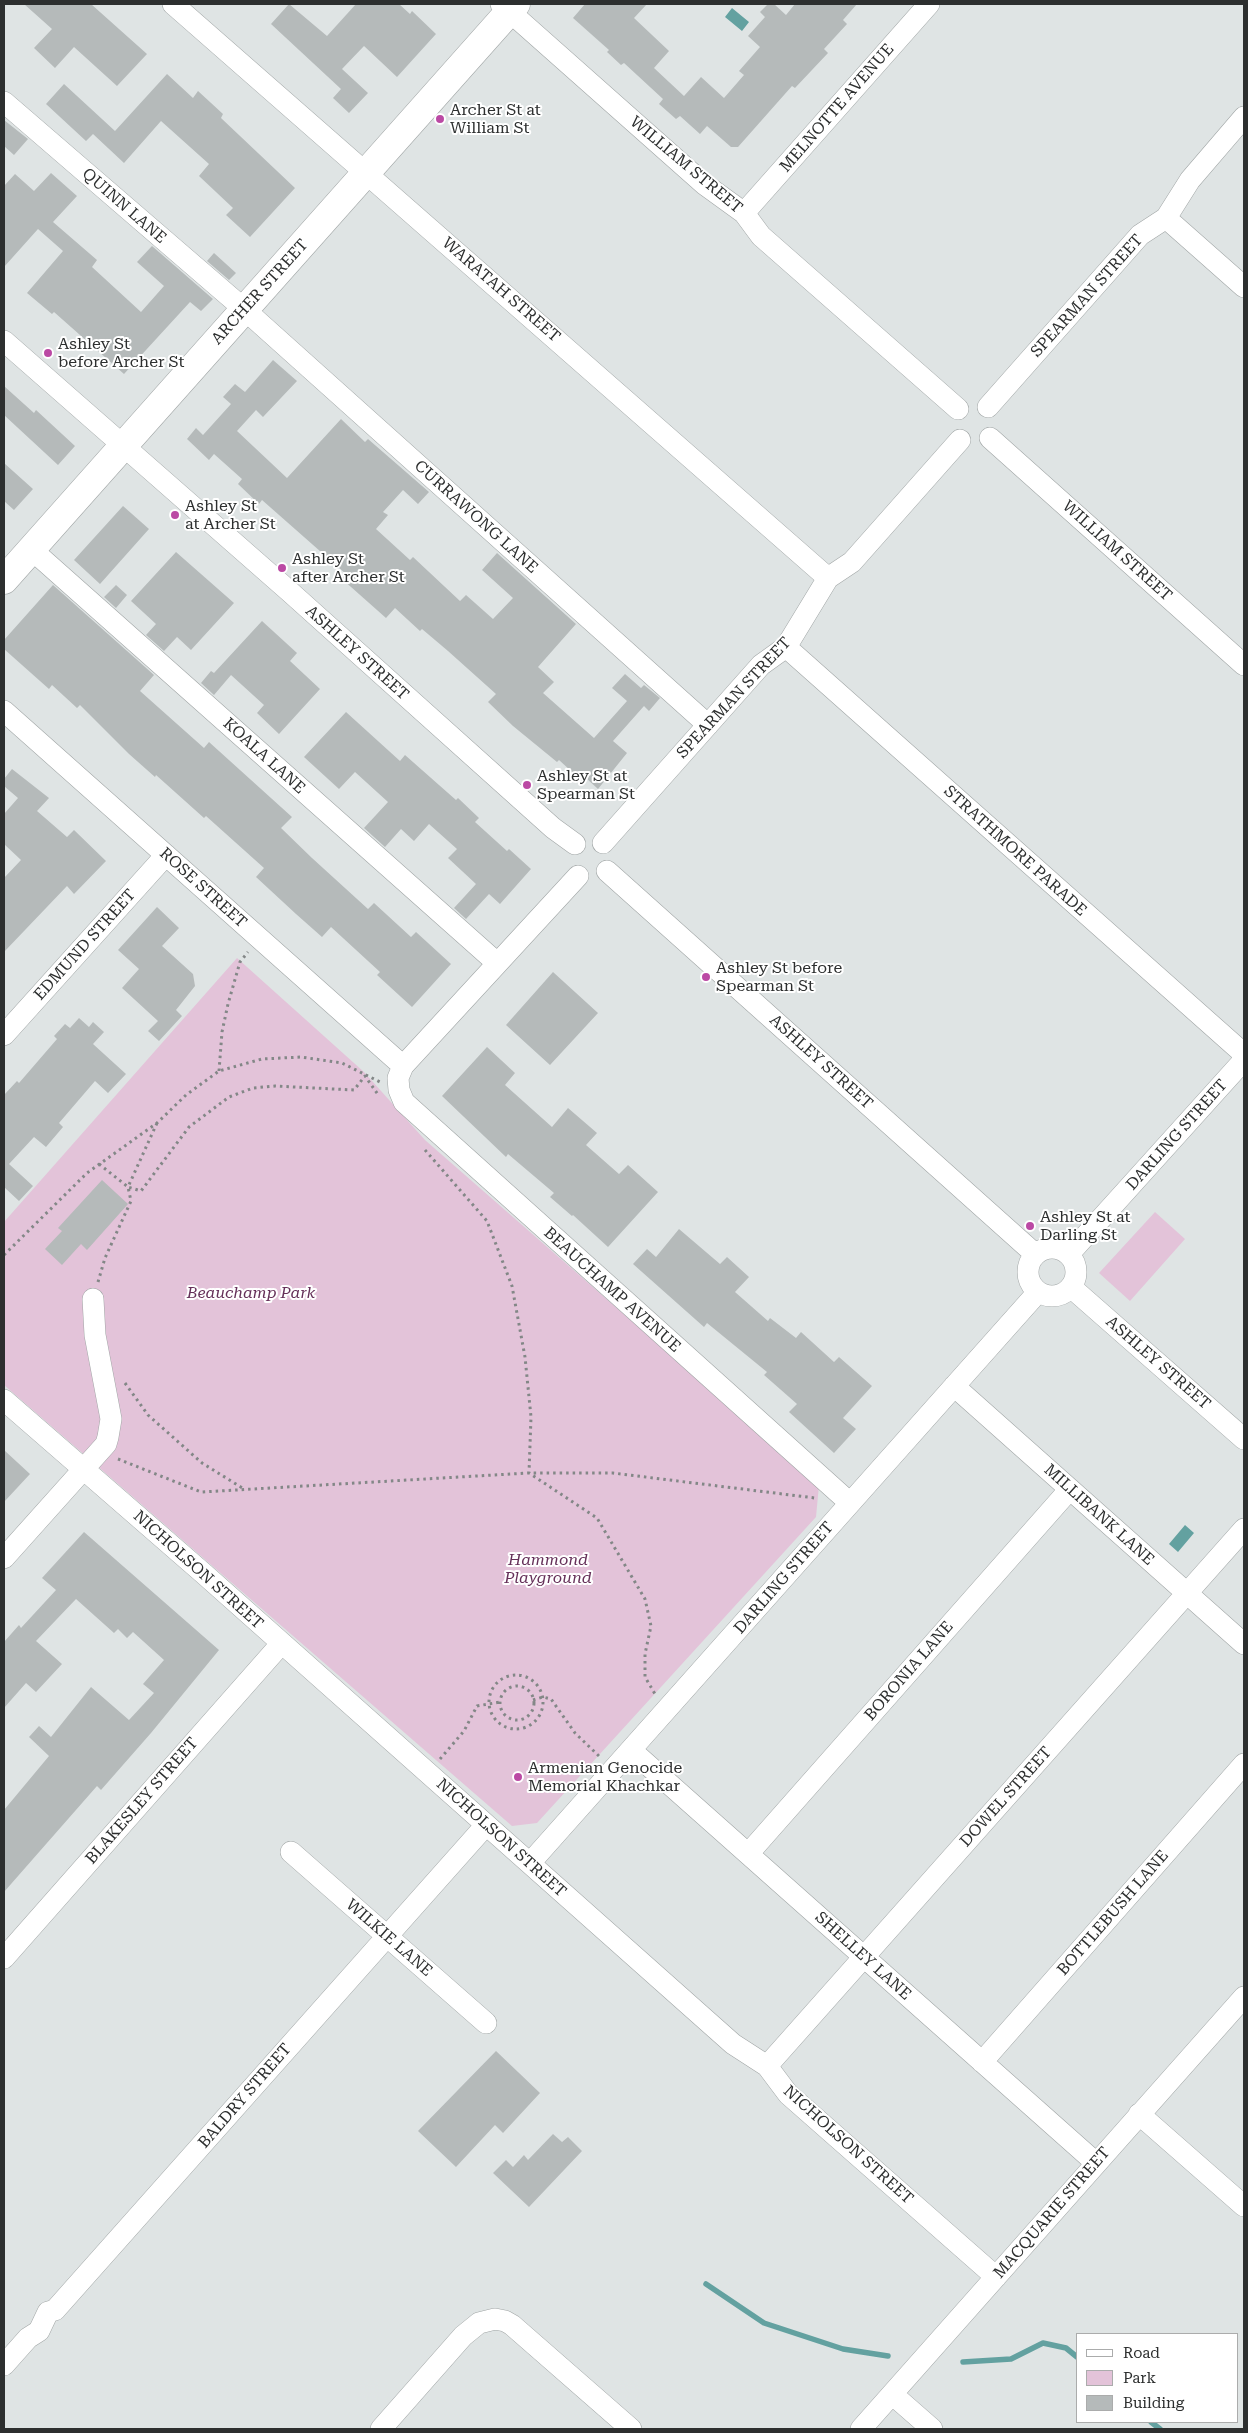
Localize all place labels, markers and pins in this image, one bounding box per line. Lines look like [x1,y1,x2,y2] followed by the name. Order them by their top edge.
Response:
[450,100,541,138] place label: Archer St at William St
[434,113,446,125] marker: Archer St at William St
[58,334,184,372] place label: Ashley St before Archer St
[42,347,54,359] marker: Ashley St before Archer St
[185,496,276,534] place label: Ashley St at Archer St
[169,509,181,521] marker: Ashley St at Archer St
[292,549,405,587] place label: Ashley St after Archer St
[276,562,288,574] marker: Ashley St after Archer St
[537,766,635,804] place label: Ashley St at Spearman St
[521,779,533,791] marker: Ashley St at Spearman St
[716,958,842,996] place label: Ashley St before Spearman St
[700,971,712,983] marker: Ashley St before Spearman St
[1040,1207,1130,1245] place label: Ashley St at Darling St
[1024,1220,1036,1232] marker: Ashley St at Darling St
[528,1758,682,1796] place label: Armenian Genocide Memorial Khachkar
[512,1771,524,1783] marker: Armenian Genocide Memorial Khachkar

